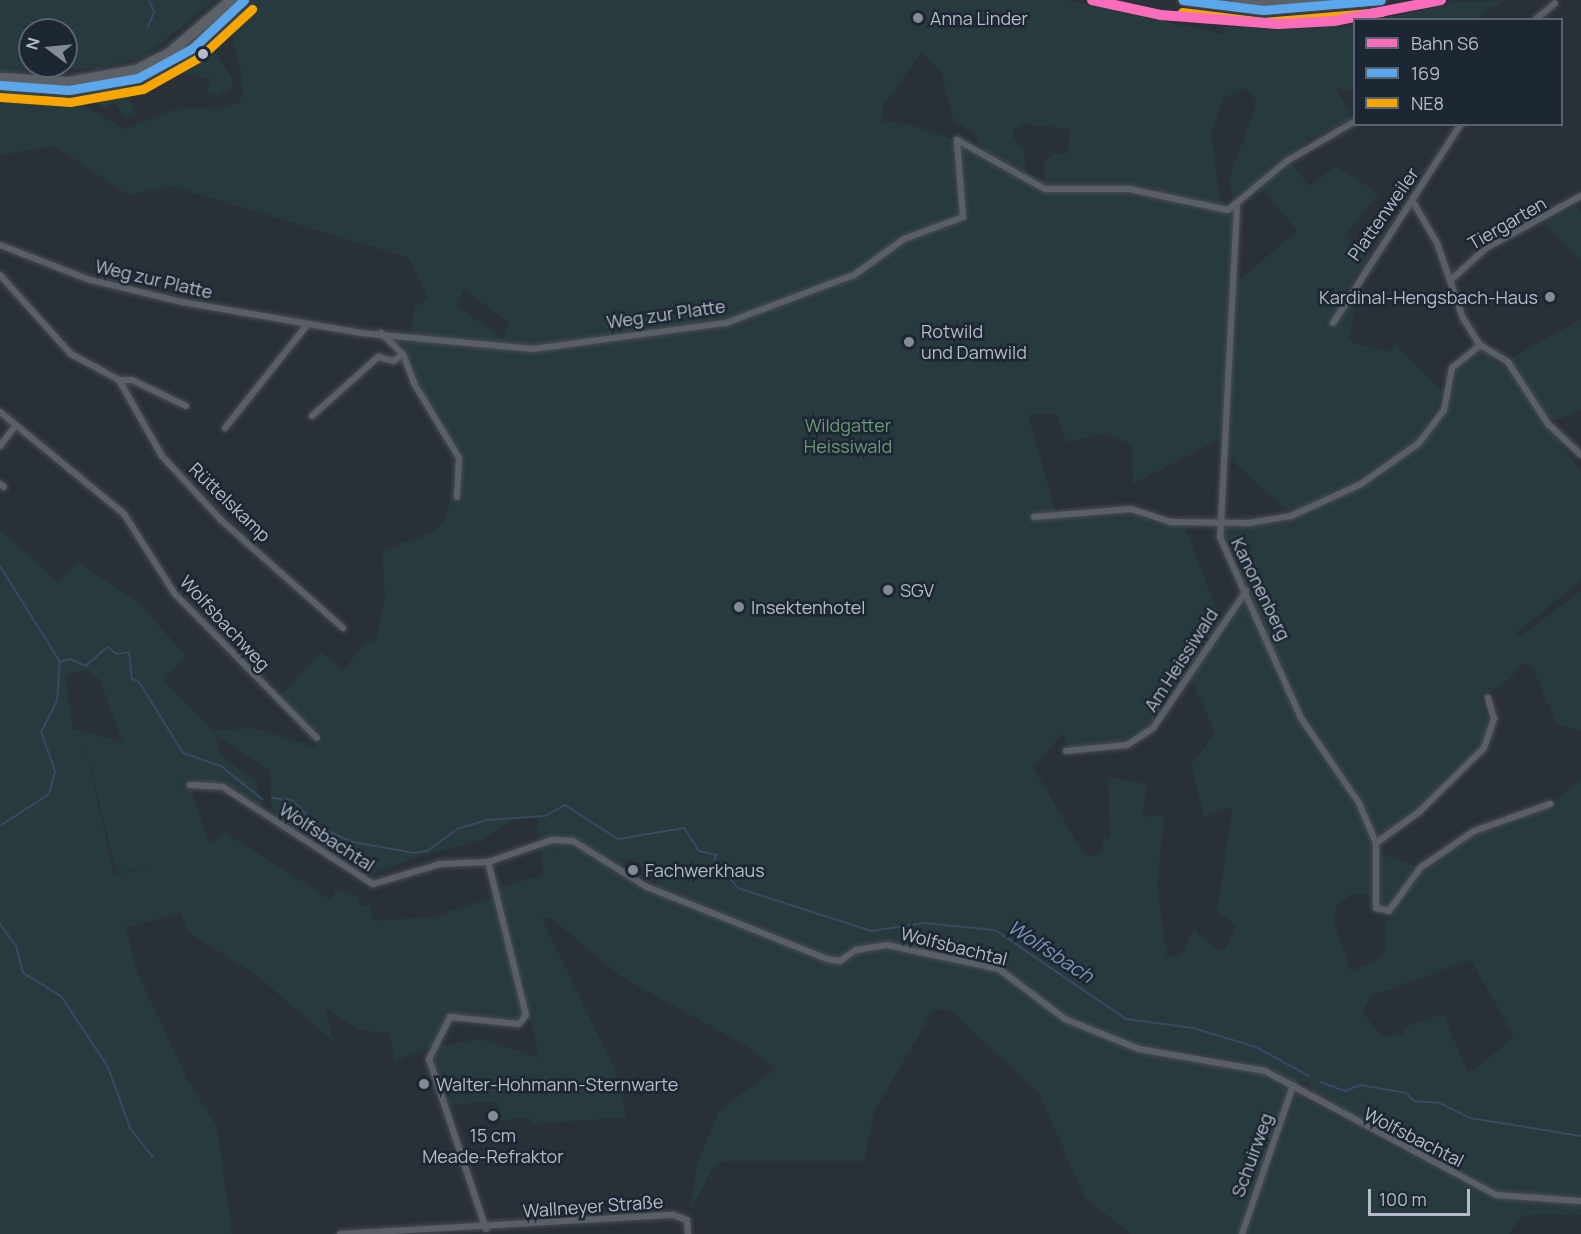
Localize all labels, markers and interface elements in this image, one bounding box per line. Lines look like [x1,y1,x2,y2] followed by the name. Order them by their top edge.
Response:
[930,7,1028,29] place label: Anna Linder
[911,11,925,25] marker: Anna Linder
[18,18,78,78] north arrow
[1353,18,1563,126] legend
[1411,31,1479,55] text: Bahn S6
[20,35,45,52] text: N
[197,48,209,60] unlabelled marker
[1411,61,1440,85] text: 169
[1411,91,1444,115] text: NE8
[1343,163,1423,265] street label: Plattenweiler
[1464,192,1550,254] street label: Tiergarten
[93,255,215,303] street label: Weg zur Platte
[1319,286,1538,308] place label: Kardinal-Hengsbach-Haus
[1543,290,1557,304] marker: Kardinal-Hengsbach-Haus
[605,295,727,333] street label: Weg zur Platte
[921,321,1027,364] place label: Rotwild und Damwild
[902,335,916,349] marker: Rotwild und Damwild
[804,415,892,458] park label: Wildgatter Heissiwald
[185,458,275,546] street label: Rüttelskamp
[1227,534,1295,644] street label: Kanonenberg
[175,571,275,675] street label: Wolfsbachweg
[900,579,934,601] place label: SGV
[881,583,895,597] marker: SGV
[751,596,865,618] place label: Insektenhotel
[732,600,746,614] marker: Insektenhotel
[1140,604,1222,716] street label: Am Heissiwald
[275,798,379,876] street label: Wolfsbachtal
[645,859,765,881] place label: Fachwerkhaus
[626,863,640,877] marker: Fachwerkhaus
[1004,914,1098,988] water label: Wolfsbach
[898,922,1010,970] street label: Wolfsbachtal
[436,1073,678,1095] place label: Walter-Hohmann-Sternwarte
[417,1077,431,1091] marker: Walter-Hohmann-Sternwarte
[1360,1103,1468,1171] street label: Wolfsbachtal
[486,1109,500,1123] marker: 15 cm Meade-Refraktor
[1227,1110,1277,1200] street label: Schuirweg
[422,1125,564,1168] place label: 15 cm Meade-Refraktor
[1371,1177,1473,1215] scale bar
[1379,1187,1427,1211] text: 100 m
[522,1190,664,1222] street label: Wallneyer Straße

